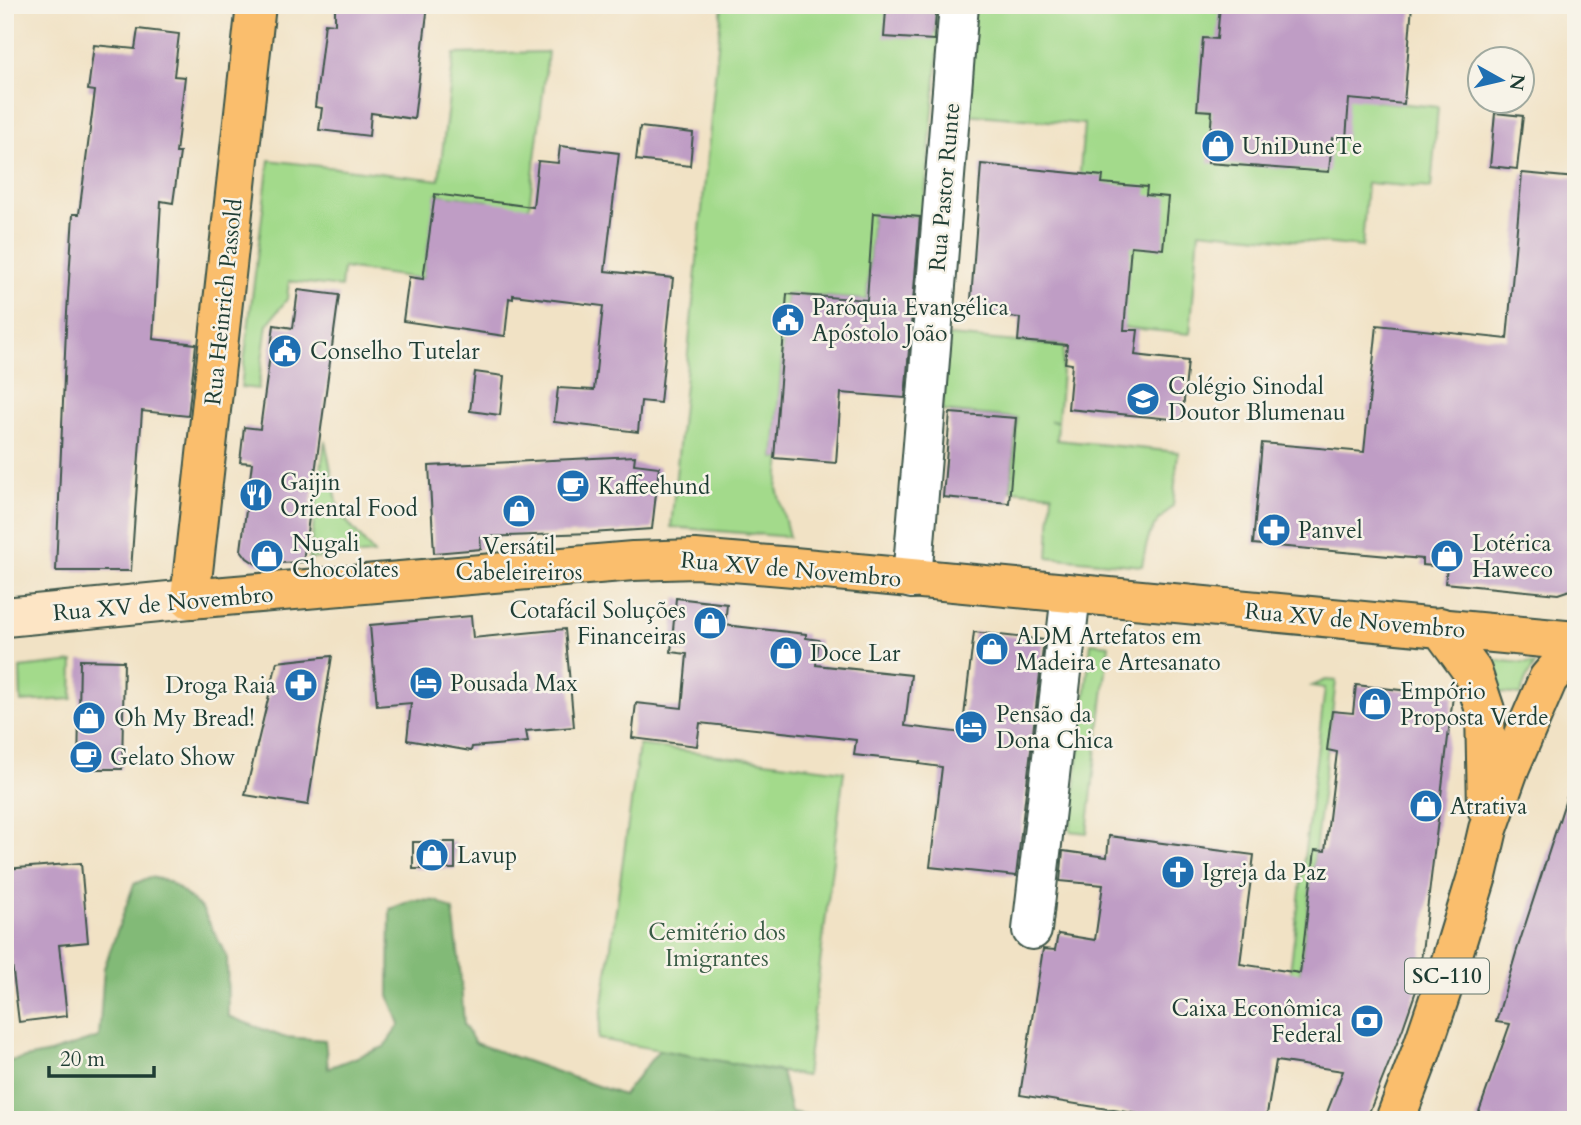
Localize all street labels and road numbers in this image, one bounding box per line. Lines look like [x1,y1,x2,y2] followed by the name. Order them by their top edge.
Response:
[922,101,967,273] street label: Rua Pastor Runte
[197,197,250,407] street label: Rua Heinrich Passold
[679,544,903,595] street label: Rua XV de Novembro
[51,578,275,629] street label: Rua XV de Novembro
[1243,595,1467,646] street label: Rua XV de Novembro
[1405,958,1489,993] road number: SC-110

